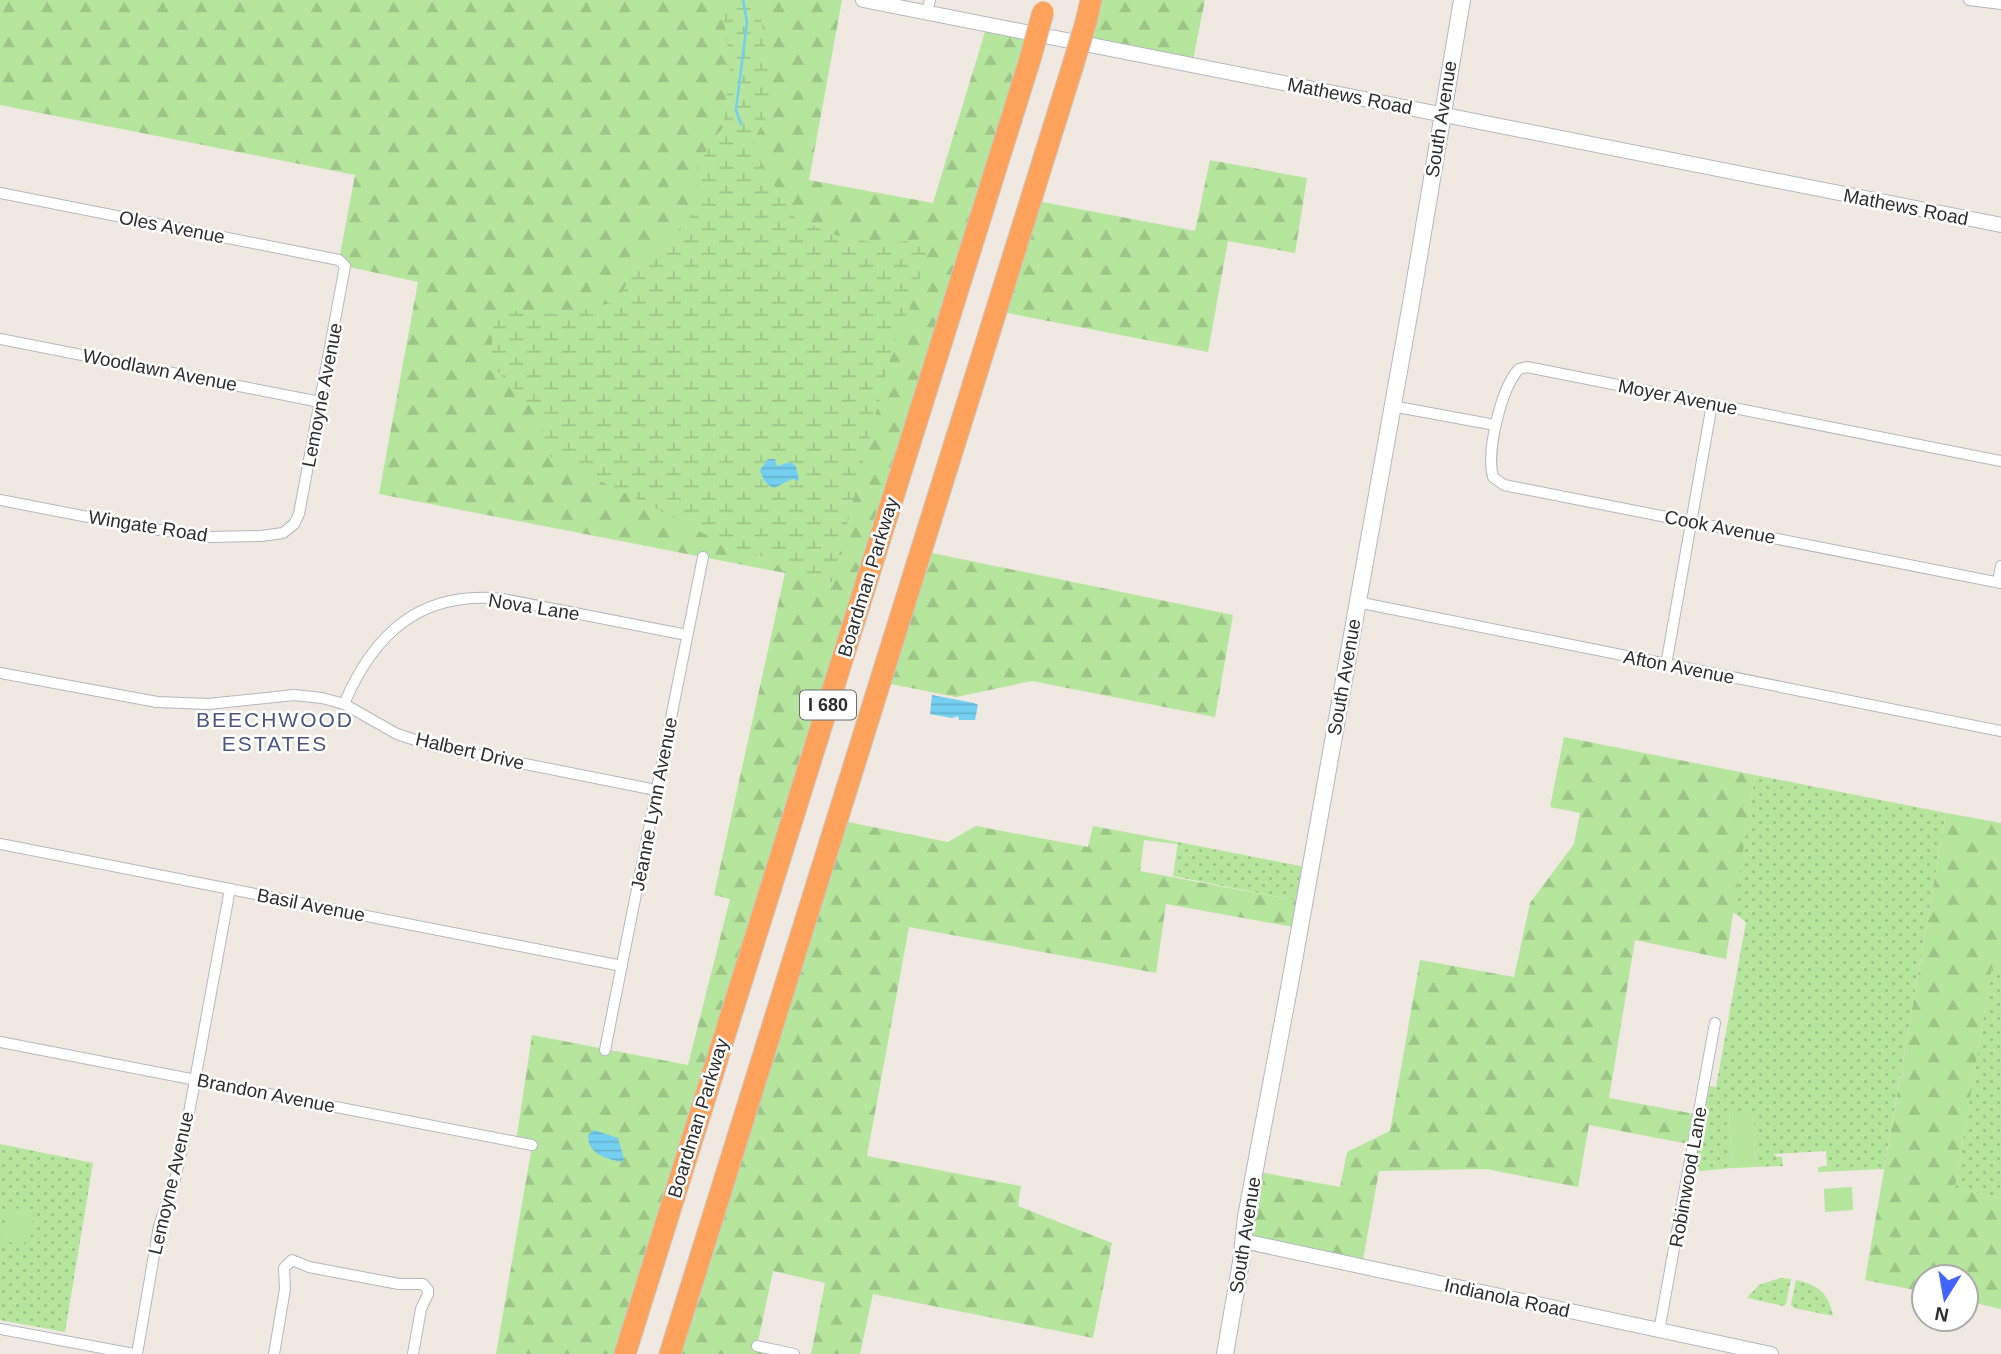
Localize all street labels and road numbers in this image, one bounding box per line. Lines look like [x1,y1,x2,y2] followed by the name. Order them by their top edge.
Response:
[1421,59,1461,179] street label: South Avenue
[1286,74,1414,118] street label: Mathews Road
[1842,185,1970,229] street label: Mathews Road
[117,206,227,248] street label: Oles Avenue
[298,321,346,469] street label: Lemoyne Avenue
[81,345,239,395] street label: Woodlawn Avenue
[1617,375,1739,419] street label: Moyer Avenue
[834,494,902,659] street label: Boardman Parkway
[87,506,209,546] street label: Wingate Road
[1663,506,1777,548] street label: Cook Avenue
[487,589,581,625] street label: Nova Lane
[1323,617,1365,737] street label: South Avenue
[1622,646,1736,688] street label: Afton Avenue
[800,690,856,720] road number: I 680
[627,715,681,893] street label: Jeanne Lynn Avenue
[414,728,526,774] street label: Halbert Drive
[255,884,367,926] street label: Basil Avenue
[664,1035,732,1200] street label: Boardman Parkway
[195,1069,337,1117] street label: Brandon Avenue
[1665,1105,1711,1249] street label: Robinwood Lane
[144,1109,198,1257] street label: Lemoyne Avenue
[1225,1175,1265,1295] street label: South Avenue
[1442,1274,1572,1322] street label: Indianola Road

